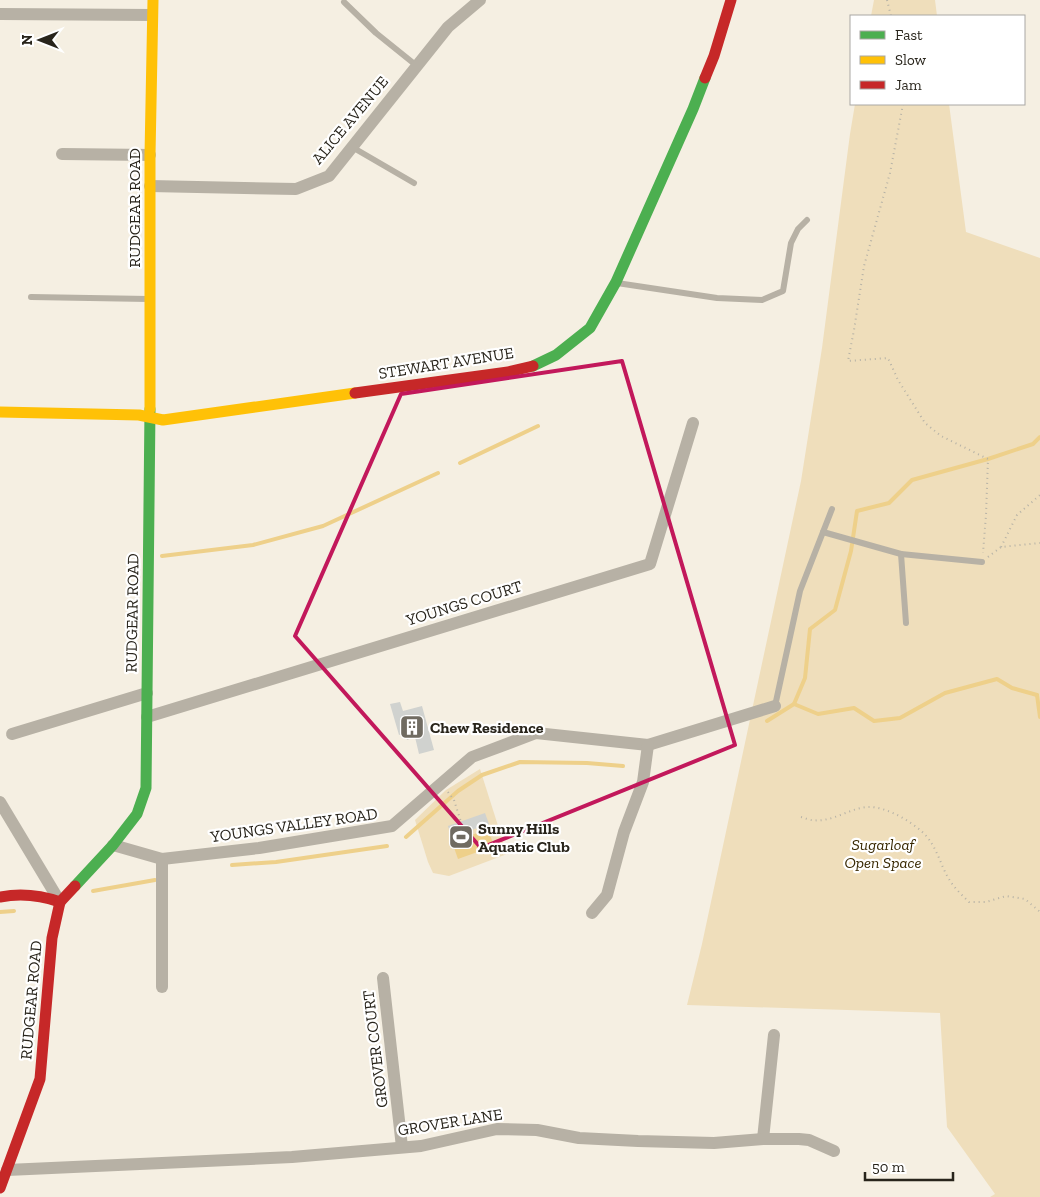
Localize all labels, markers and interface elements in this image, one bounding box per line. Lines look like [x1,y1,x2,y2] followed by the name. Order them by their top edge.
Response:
[15,15,65,65] north arrow
[850,15,1025,105] legend
[895,26,923,44] text: Fast
[19,34,36,45] text: N
[895,51,927,69] text: Slow
[308,72,392,168] street label: ALICE AVENUE
[895,76,922,94] text: Jam
[125,148,144,268] street label: RUDGEAR ROAD
[377,343,515,383] street label: STEWART AVENUE
[121,553,143,673] street label: RUDGEAR ROAD
[403,576,524,630] street label: YOUNGS COURT
[399,714,425,740] building icon: Chew Residence
[430,718,544,737] place label: Chew Residence
[208,804,379,846] street label: YOUNGS VALLEY ROAD
[478,819,570,856] place label: Sunny Hills Aquatic Club
[448,824,474,850] sports icon: Sunny Hills Aquatic Club
[844,835,922,872] park label: Sugarloaf Open Space
[16,940,46,1060] street label: RUDGEAR ROAD
[358,989,392,1109] street label: GROVER COURT
[396,1104,504,1140] street label: GROVER LANE
[865,1150,952,1182] scale bar
[872,1158,905,1176] text: 50 m

